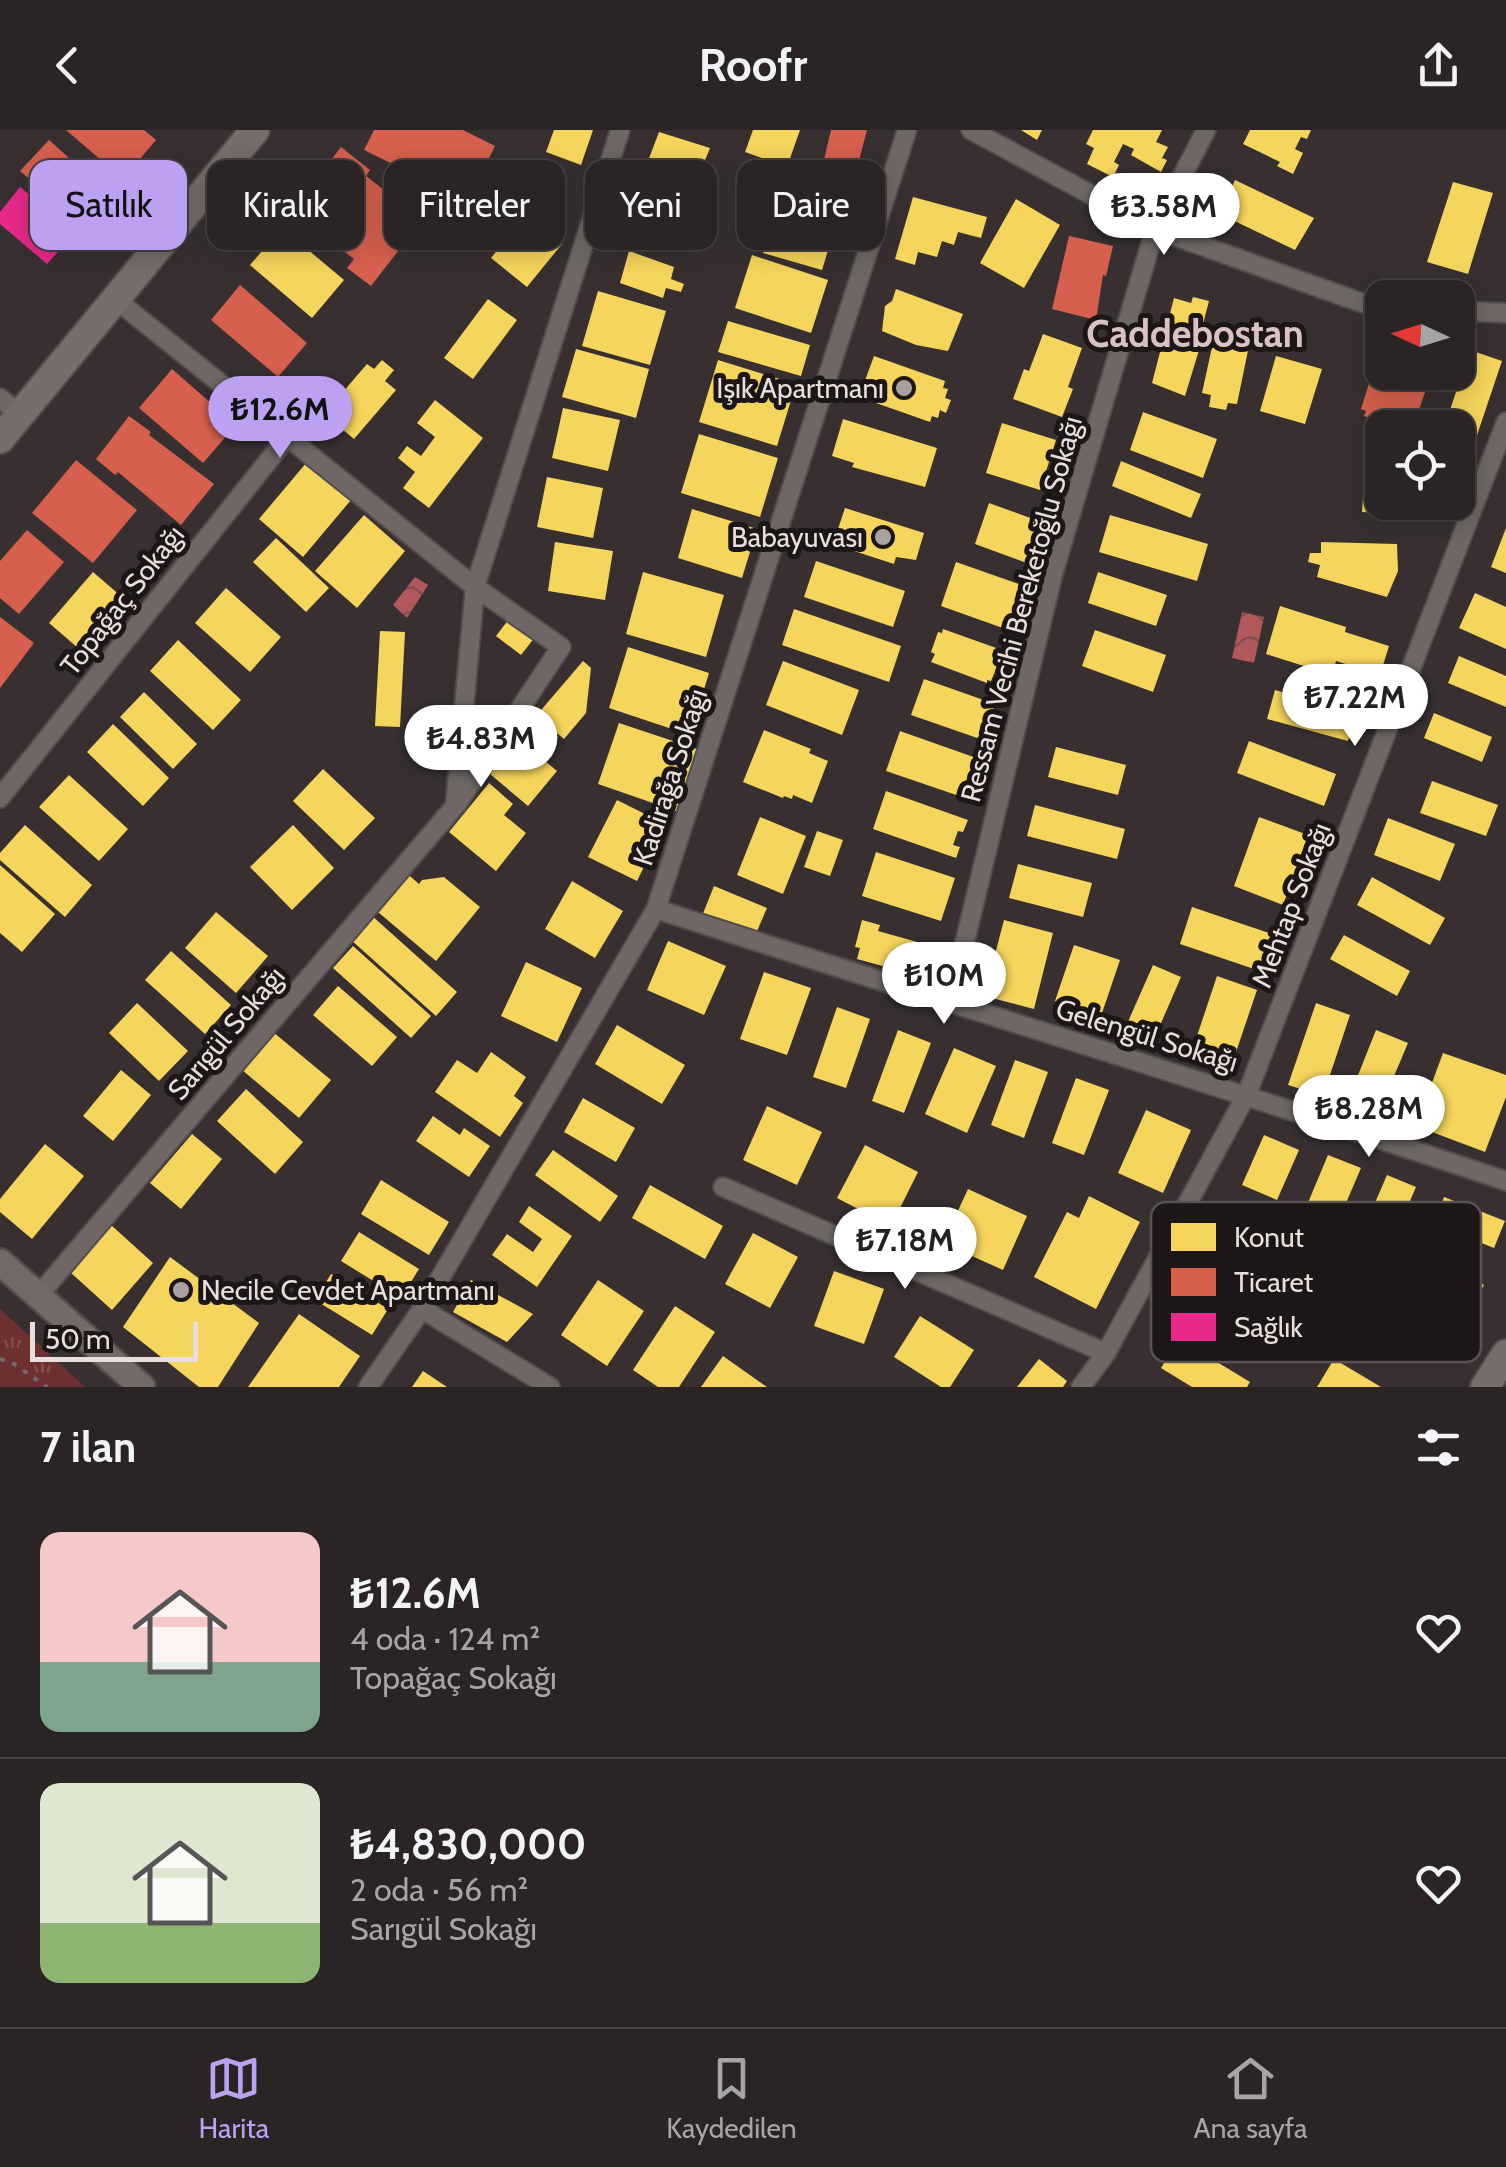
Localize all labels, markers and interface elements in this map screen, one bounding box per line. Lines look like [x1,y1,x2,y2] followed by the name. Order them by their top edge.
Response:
[40,38,95,93] icon: back
[699,38,807,92] text: Roofr
[1411,38,1466,93] icon: share
[30,160,187,250] chip: Satılık
[207,160,364,250] chip: Kiralık
[384,160,565,250] chip: Filtreler
[585,160,717,250] chip: Yeni
[737,160,885,250] chip: Daire
[1083,173,1245,258] pin: ₺3.58M
[1111,186,1217,225] text: ₺3.58M
[1365,280,1475,390] north arrow
[1365,280,1475,520] map controls
[1086,310,1304,357] district label: Caddebostan
[716,371,884,405] place label: Işık Apartmanı
[199,376,361,461] pin: ₺12.6M
[893,377,915,399] marker: Işık Apartmanı
[230,389,330,428] text: ₺12.6M
[1365,410,1475,520] button: locate
[953,412,1089,806] street label: Ressam Vecihi Bereketoğlu Sokağı
[53,518,191,682] street label: Topağaç Sokağı
[731,520,863,554] place label: Babayuvası
[872,526,894,548] marker: Babayuvası
[1274,664,1436,749] pin: ₺7.22M
[1304,677,1406,716] text: ₺7.22M
[625,684,715,870] street label: Kadirağa Sokağı
[400,705,562,790] pin: ₺4.83M
[426,718,536,757] text: ₺4.83M
[1244,818,1338,992] street label: Mehtap Sokağı
[885,942,1003,1027] pin: ₺10M
[904,955,984,994] text: ₺10M
[160,959,292,1107] street label: Sarıgül Sokağı
[1052,991,1242,1079] street label: Gelengül Sokağı
[1288,1075,1450,1160] pin: ₺8.28M
[1315,1088,1423,1127] text: ₺8.28M
[1151,1202,1481,1362] legend
[824,1207,986,1292] pin: ₺7.18M
[856,1220,954,1259] text: ₺7.18M
[1234,1220,1304,1254] text: Konut
[1234,1265,1313,1299] text: Ticaret
[201,1273,495,1307] place label: Necile Cevdet Apartmanı
[170,1279,192,1301] marker: Necile Cevdet Apartmanı
[1234,1310,1303,1344] text: Sağlık
[30,1317,198,1362] scale bar
[45,1322,111,1356] text: 50 m
[1411,1420,1466,1475] icon: filters
[40,1421,136,1473] text: 7 ilan
[350,1567,481,1619] text: ₺12.6M
[120,1572,240,1692] icon: home
[1411,1605,1466,1660] icon: heart
[350,1619,540,1658] text: 4 oda · 124 m²
[350,1658,557,1697] text: Topağaç Sokağı
[350,1818,586,1870] text: ₺4,830,000
[120,1823,240,1943] icon: home
[1411,1856,1466,1911] icon: heart
[350,1870,528,1909] text: 2 oda · 56 m²
[350,1909,537,1948] text: Sarıgül Sokağı
[199,2051,269,2145] tab: Harita
[666,2051,797,2145] tab: Kaydedilen
[1194,2051,1307,2145] tab: Ana sayfa

